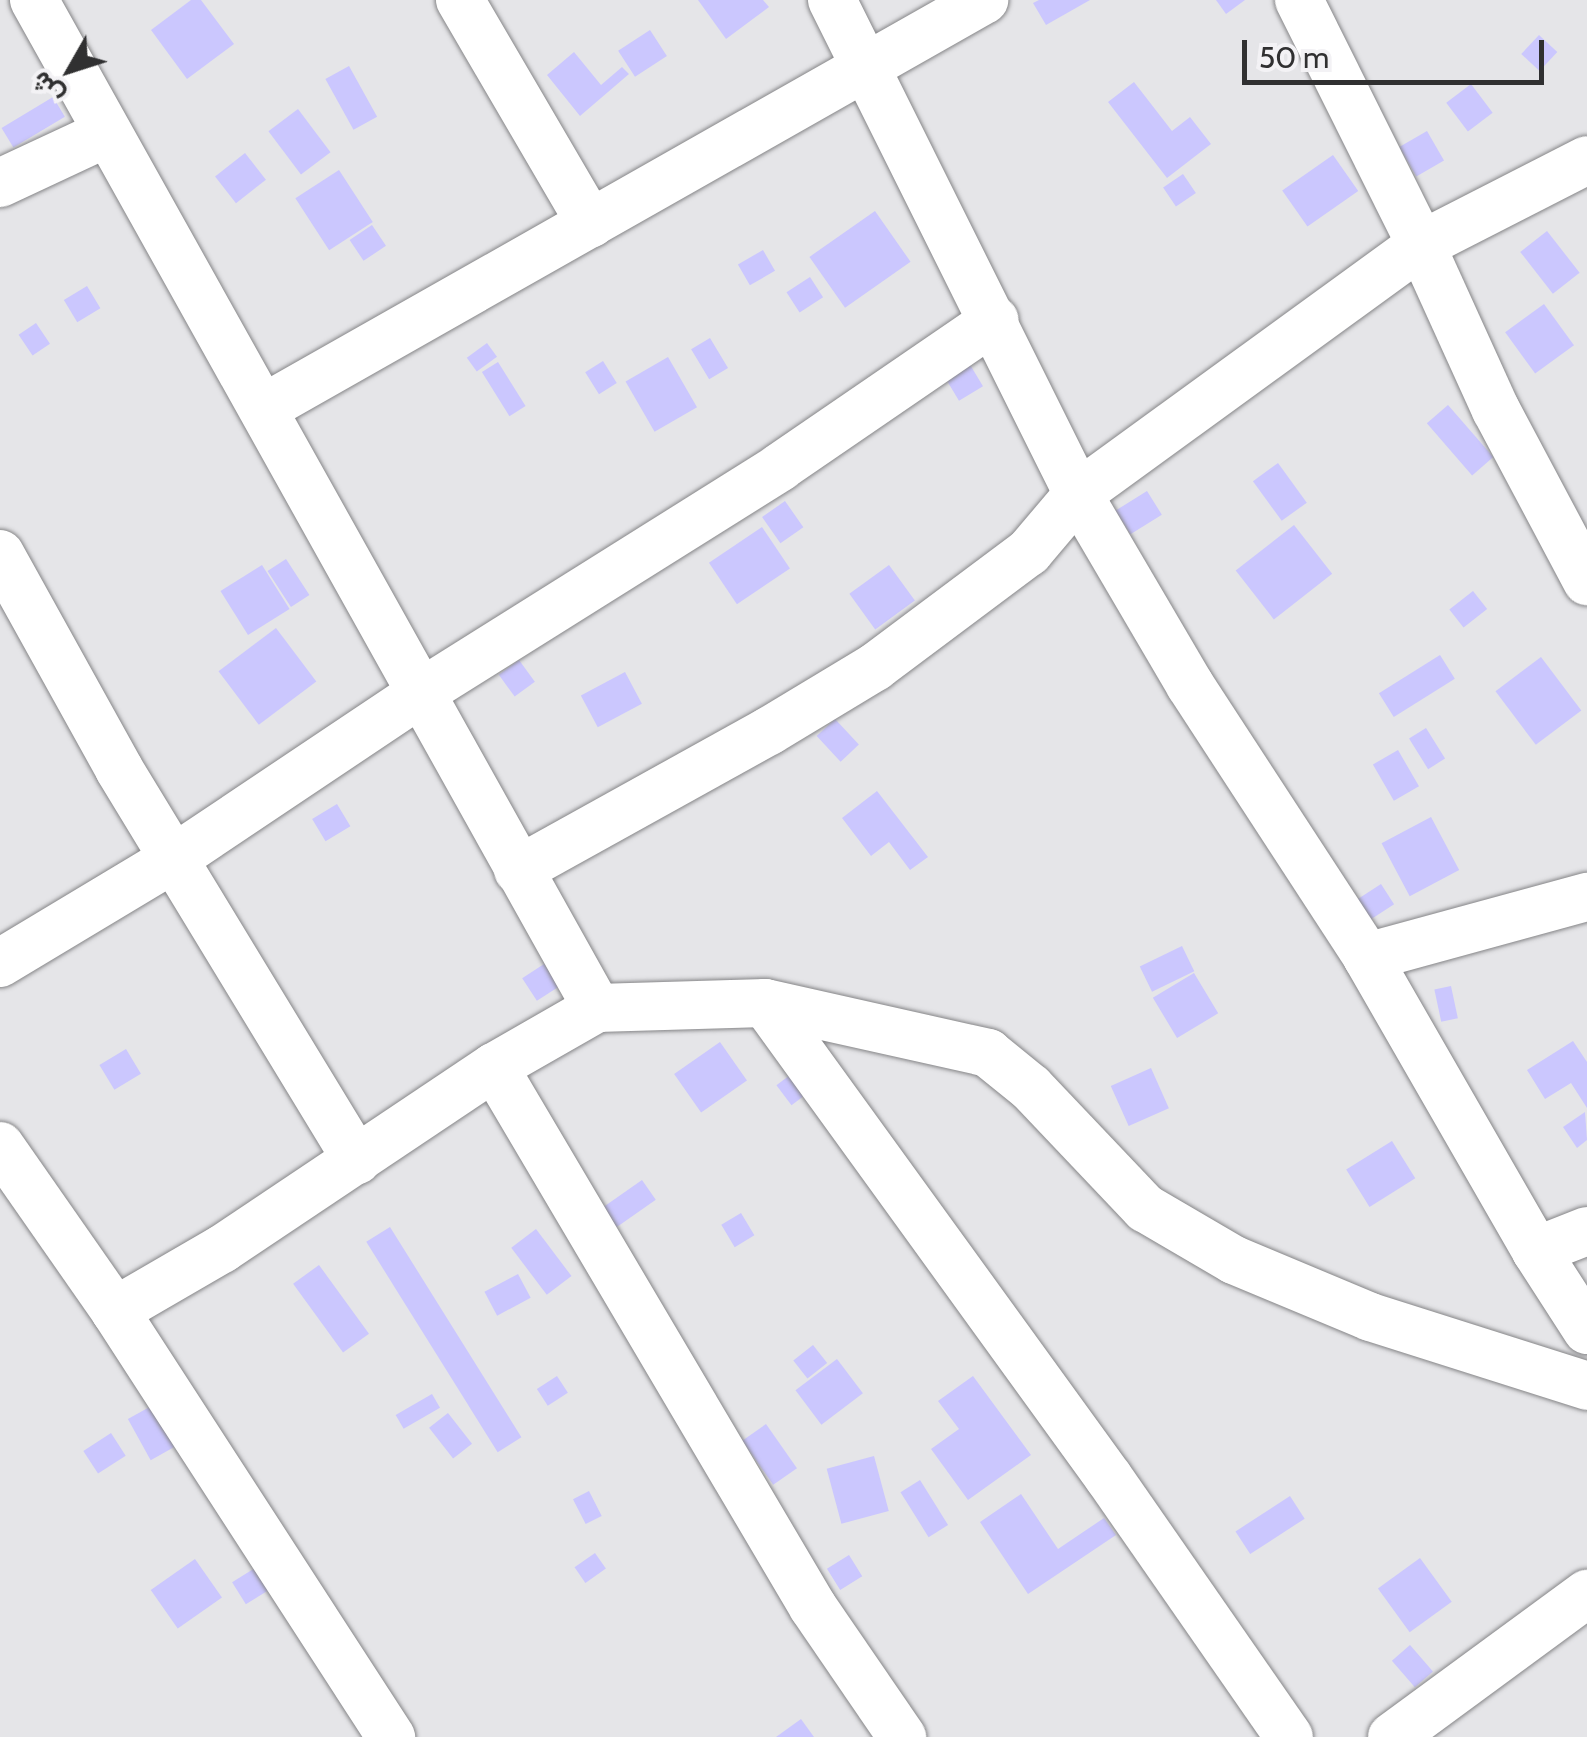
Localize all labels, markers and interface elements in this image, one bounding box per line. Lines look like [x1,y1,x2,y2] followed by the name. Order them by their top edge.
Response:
[20,20,120,120] north arrow
[1247,20,1550,82] scale bar
[1259,39,1329,76] text: 50 m
[23,65,70,113] text: ش

